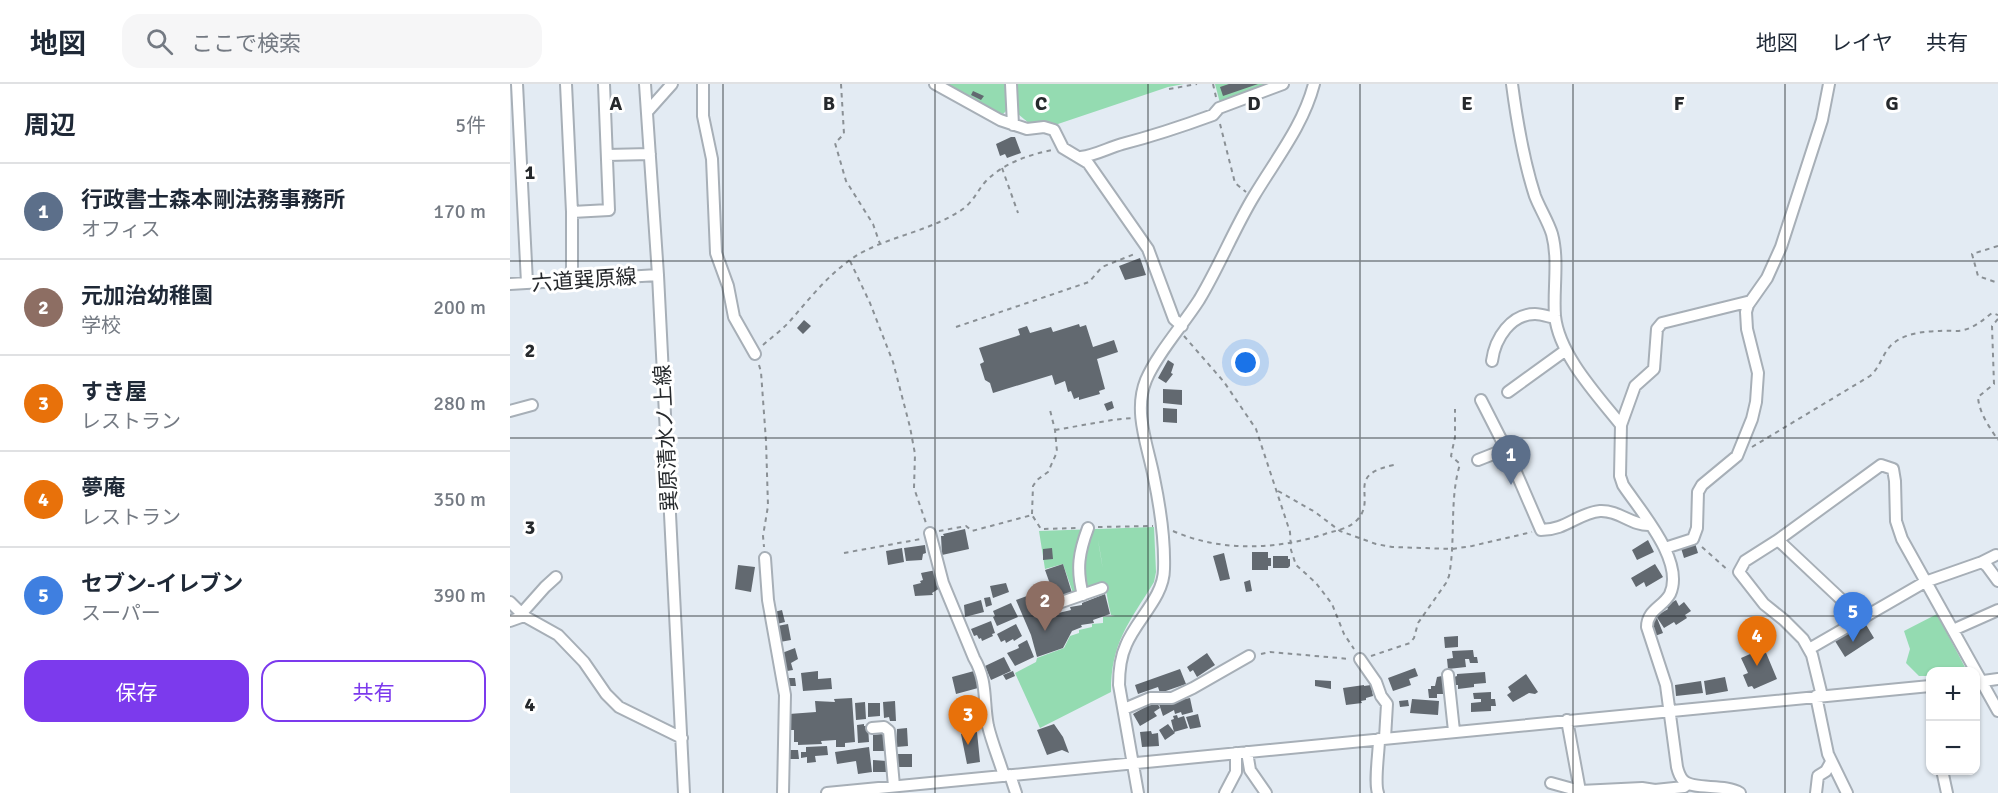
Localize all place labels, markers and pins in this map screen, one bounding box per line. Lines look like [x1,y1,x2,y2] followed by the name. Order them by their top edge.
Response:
[1492,436,1530,485] pin: 1
[1026,582,1064,631] pin: 2
[1834,592,1872,642] pin: 5
[1738,616,1776,666] pin: 4
[948,696,988,745] pin: 3

